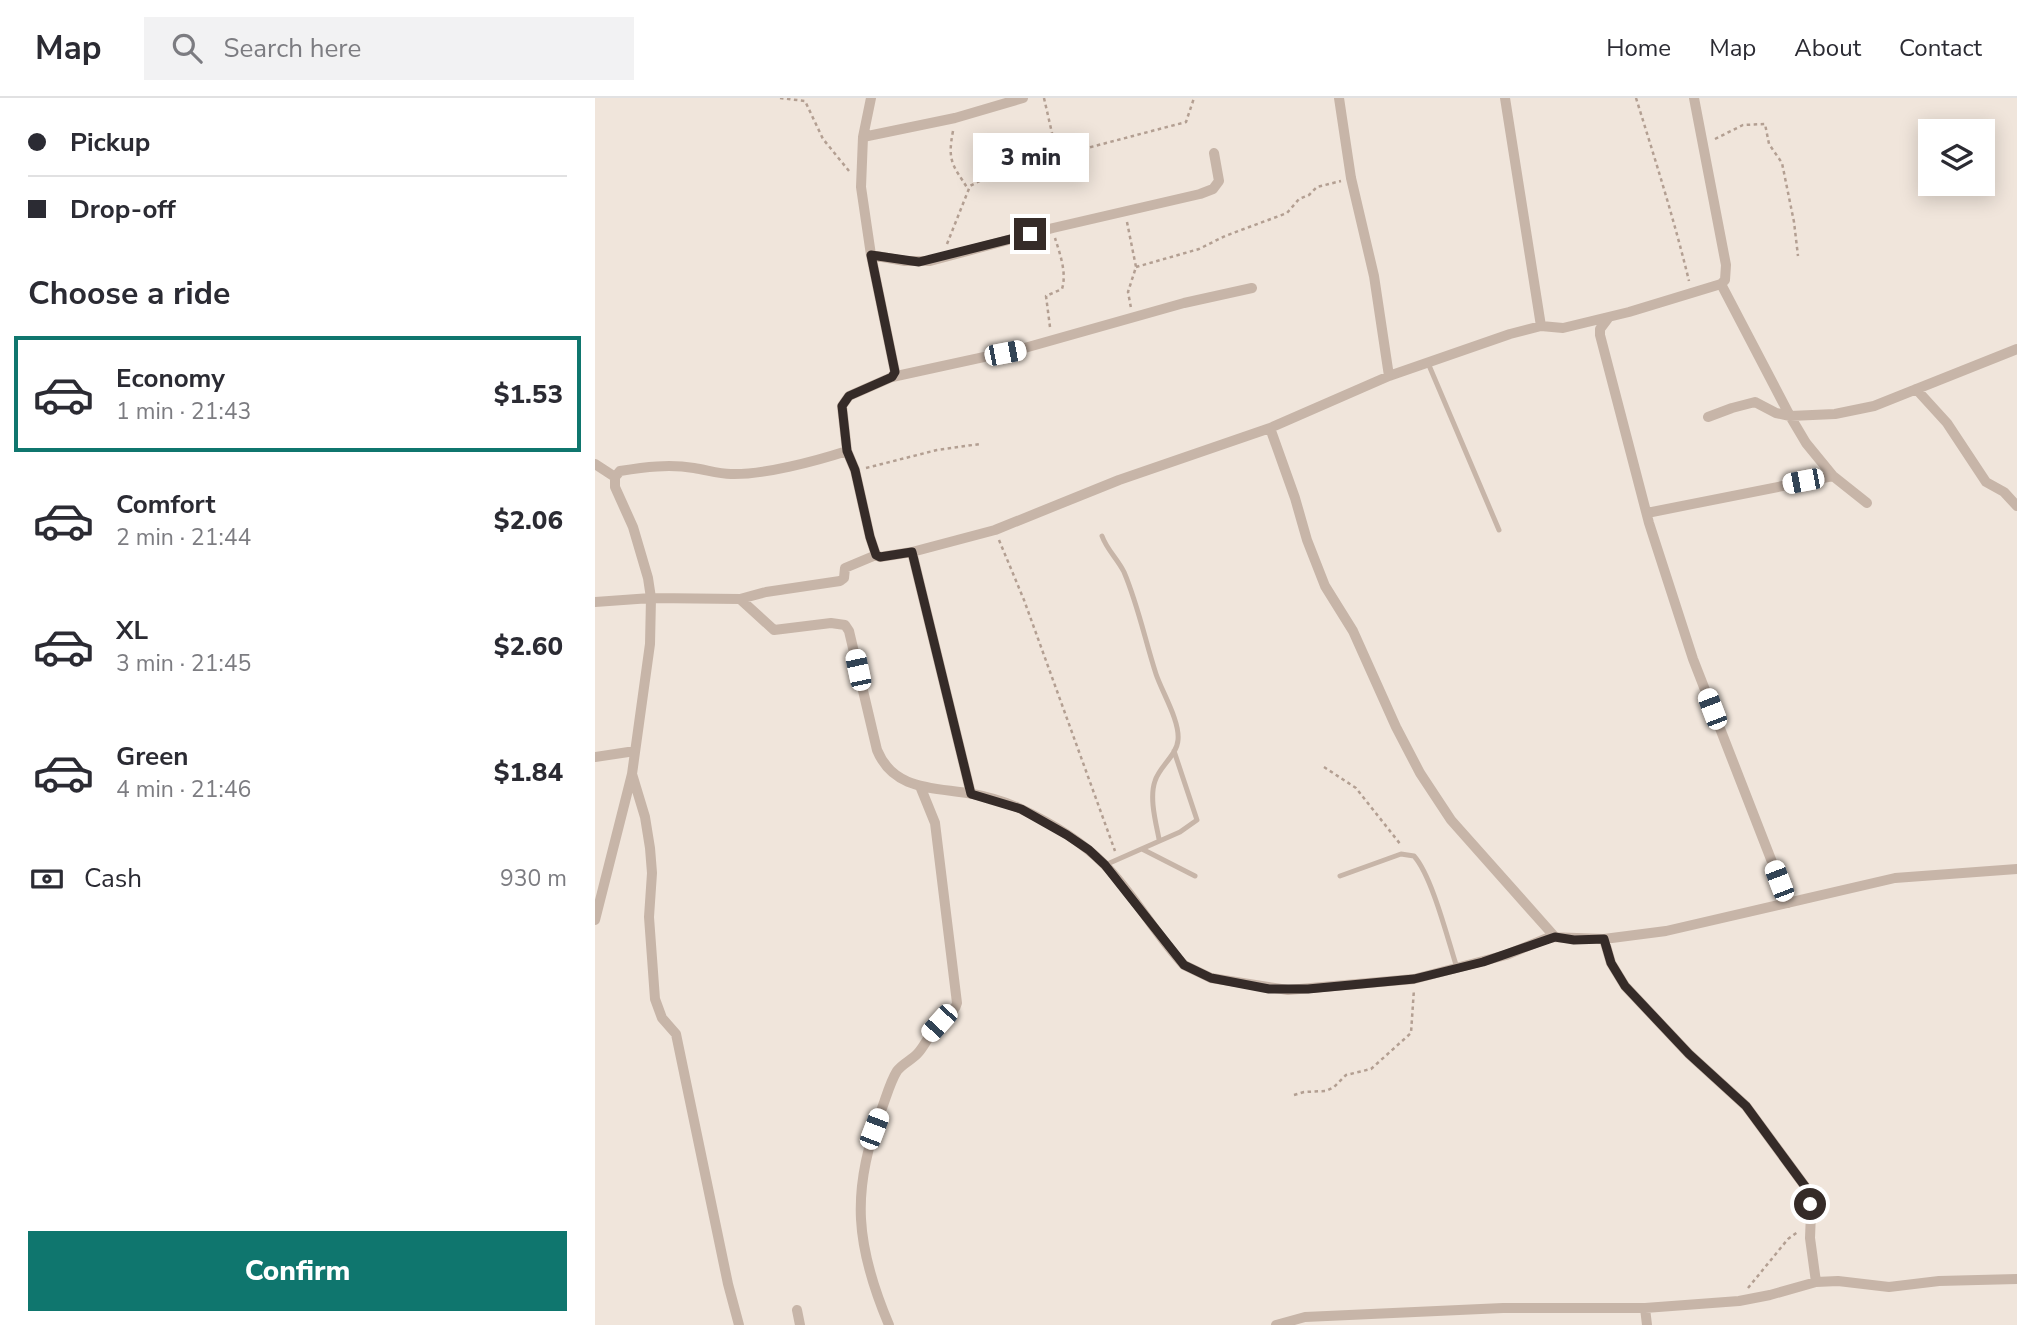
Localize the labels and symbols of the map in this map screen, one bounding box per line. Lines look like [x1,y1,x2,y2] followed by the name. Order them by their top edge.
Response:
[972,132,1088,181] callout: 3 min
[1014,218,1046,250] route end
[983,339,1028,367] car
[1781,467,1826,495] car
[844,647,873,693] car
[1695,686,1730,732] car
[1762,858,1797,904] car
[918,1000,961,1046] car
[857,1106,892,1152] car
[1794,1188,1826,1220] route start

